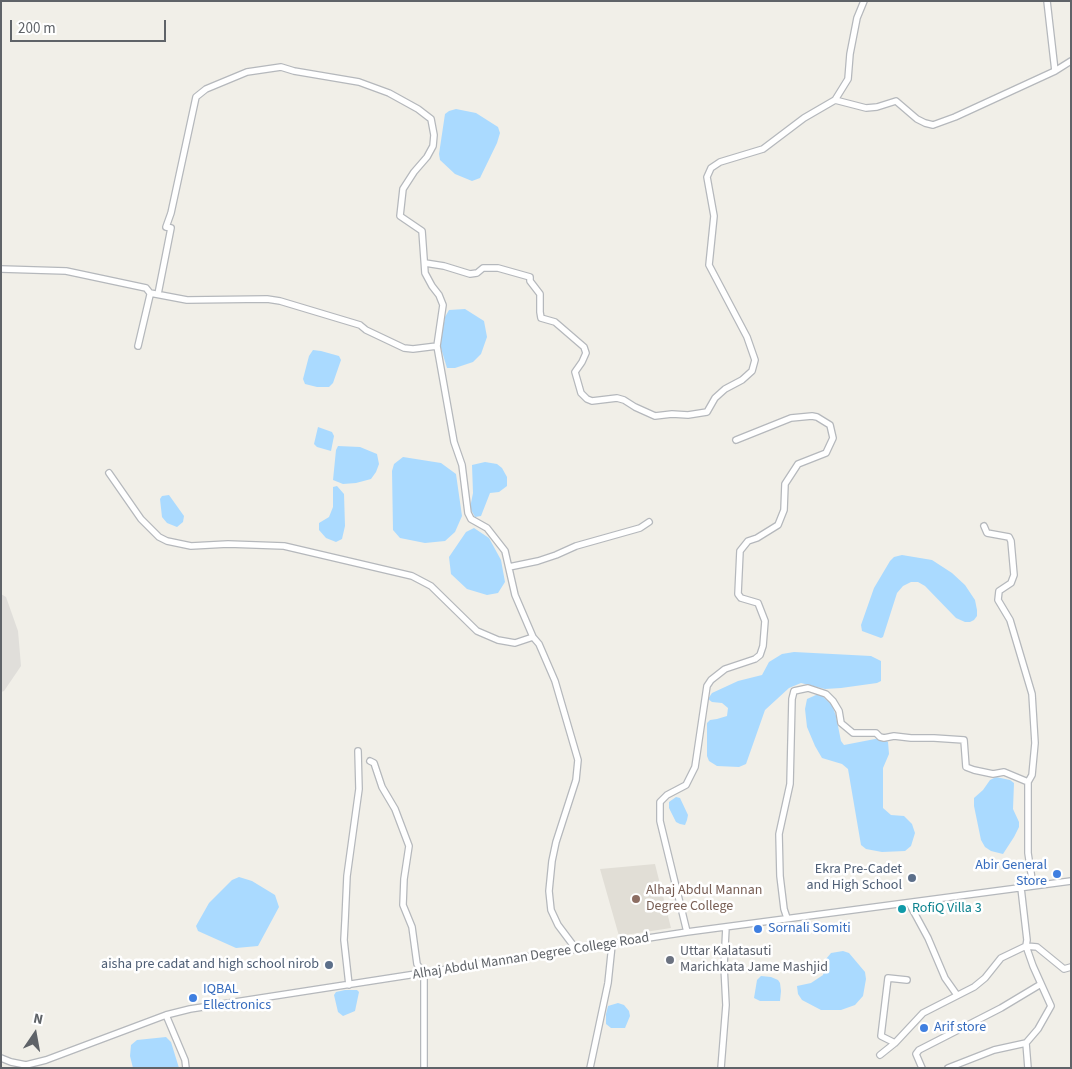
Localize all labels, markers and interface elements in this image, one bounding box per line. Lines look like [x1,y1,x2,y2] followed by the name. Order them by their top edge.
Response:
[12,10,169,42] scale bar
[18,18,56,39] text: 200 m
[975,858,1047,890] place label: Abir General Store
[806,862,902,894] place label: Ekra Pre-Cadet and High School
[1051,868,1063,880] marker: Abir General Store
[906,872,918,884] marker: Ekra Pre-Cadet and High School
[646,883,762,916] place label: Alhaj Abdul Mannan Degree College
[630,893,642,905] marker: Alhaj Abdul Mannan Degree College
[912,901,982,917] place label: RofiQ Villa 3
[896,903,908,915] marker: RofiQ Villa 3
[768,921,851,937] place label: Sornali Somiti
[752,923,764,935] marker: Sornali Somiti
[411,930,651,984] street label: Alhaj Abdul Mannan Degree College Road
[680,944,828,976] place label: Uttar Kalatasuti Marichkata Jame Mashjid
[664,954,676,966] marker: Uttar Kalatasuti Marichkata Jame Mashjid
[101,957,319,973] place label: aisha pre cadat and high school nirob
[323,959,335,971] marker: aisha pre cadat and high school nirob
[203,982,271,1014] place label: IQBAL Ellectronics
[187,992,199,1004] marker: IQBAL Ellectronics
[10,1009,60,1059] north arrow
[31,1009,45,1030] text: N
[934,1020,986,1036] place label: Arif store
[918,1022,930,1034] marker: Arif store

